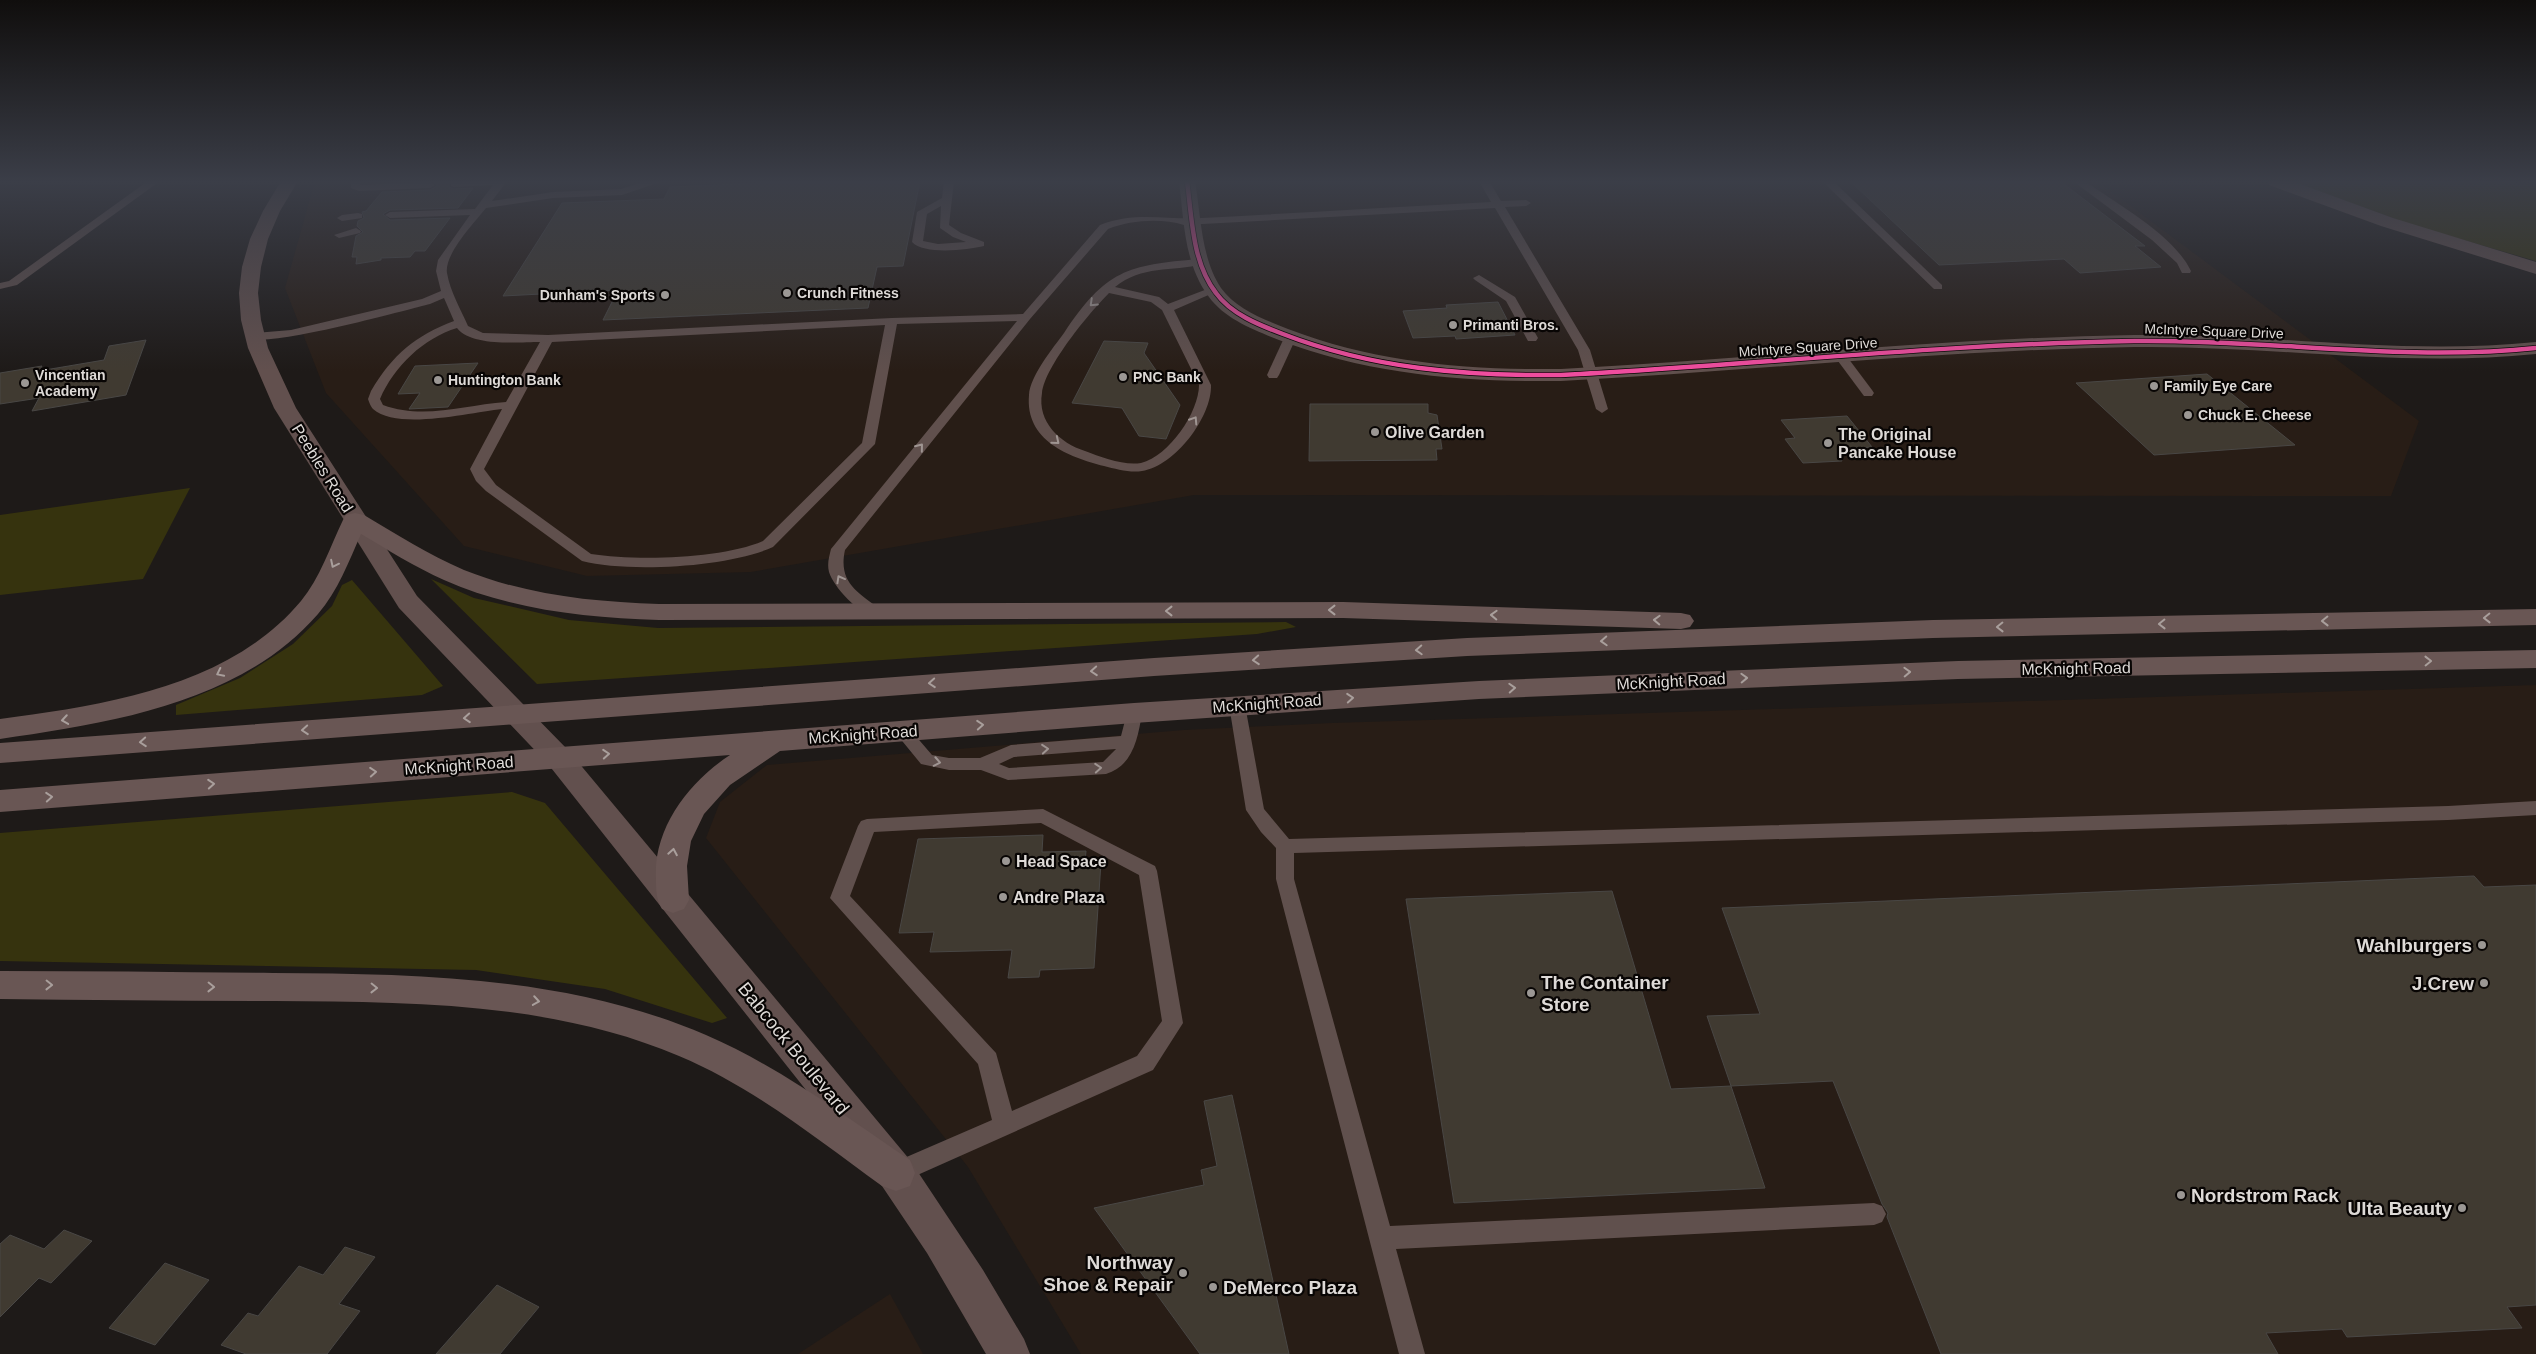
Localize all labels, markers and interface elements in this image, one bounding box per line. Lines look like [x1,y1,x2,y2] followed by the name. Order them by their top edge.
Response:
[797,285,899,301] place label: Crunch Fitness
[540,287,655,303] place label: Dunham's Sports
[781,287,793,299] marker: Crunch Fitness
[659,289,671,301] marker: Dunham's Sports
[1090,297,1099,306] one-way arrow
[1463,317,1559,333] place label: Primanti Bros.
[1447,319,1459,331] marker: Primanti Bros.
[2144,321,2284,341] street label: McIntyre Square Drive
[1738,334,1878,360] street label: McIntyre Square Drive
[35,367,106,399] place label: Vincentian Academy
[1133,369,1201,385] place label: PNC Bank
[1117,371,1129,383] marker: PNC Bank
[448,372,561,388] place label: Huntington Bank
[432,374,444,386] marker: Huntington Bank
[19,377,31,389] marker: Vincentian Academy
[2164,378,2272,394] place label: Family Eye Care
[2148,380,2160,392] marker: Family Eye Care
[2198,407,2312,423] place label: Chuck E. Cheese
[2182,409,2194,421] marker: Chuck E. Cheese
[1188,417,1198,426] one-way arrow
[289,421,356,515] street label: Peebles Road
[1385,424,1485,441] place label: Olive Garden
[1369,426,1381,438] marker: Olive Garden
[1838,426,1956,461] place label: The Original Pancake House
[1051,435,1060,444] one-way arrow
[1822,437,1834,449] marker: The Original Pancake House
[915,444,924,453] one-way arrow
[330,559,340,568] one-way arrow
[836,575,846,584] one-way arrow
[1327,605,1335,616] one-way arrow
[1165,606,1172,616] one-way arrow
[1490,610,1498,620] one-way arrow
[2483,613,2491,623] one-way arrow
[1652,615,1660,625] one-way arrow
[2321,616,2328,626] one-way arrow
[2158,619,2166,629] one-way arrow
[1996,622,2004,633] one-way arrow
[1600,635,1608,646] one-way arrow
[1414,644,1422,655] one-way arrow
[1252,654,1260,665] one-way arrow
[2424,656,2432,666] one-way arrow
[2021,659,2131,678] street label: McKnight Road
[1090,666,1098,677] one-way arrow
[216,667,225,677] one-way arrow
[1903,667,1911,677] one-way arrow
[1616,670,1726,693] street label: McKnight Road
[1741,672,1749,683] one-way arrow
[928,678,936,689] one-way arrow
[1508,683,1516,694] one-way arrow
[1212,691,1322,716] street label: McKnight Road
[1346,692,1354,703] one-way arrow
[463,713,471,724] one-way arrow
[60,714,68,725] one-way arrow
[976,719,984,730] one-way arrow
[808,722,918,747] street label: McKnight Road
[301,725,309,736] one-way arrow
[139,737,147,748] one-way arrow
[1041,743,1049,754] one-way arrow
[603,748,611,759] one-way arrow
[404,753,514,778] street label: McKnight Road
[933,756,942,767] one-way arrow
[1094,763,1102,774] one-way arrow
[369,766,377,777] one-way arrow
[207,779,215,790] one-way arrow
[45,791,53,802] one-way arrow
[668,847,678,856] one-way arrow
[1016,853,1107,870] place label: Head Space
[1000,855,1012,867] marker: Head Space
[1013,889,1105,906] place label: Andre Plaza
[997,891,1009,903] marker: Andre Plaza
[2357,935,2472,956] place label: Wahlburgers
[2476,939,2488,951] marker: Wahlburgers
[1541,972,1669,1015] place label: The Container Store
[2412,973,2474,994] place label: J.Crew
[2478,977,2490,989] marker: J.Crew
[734,978,853,1119] street label: Babcock Boulevard
[45,980,53,990] one-way arrow
[208,982,215,992] one-way arrow
[370,983,378,993] one-way arrow
[1525,987,1537,999] marker: The Container Store
[532,995,540,1006] one-way arrow
[2191,1185,2339,1206] place label: Nordstrom Rack
[2175,1189,2187,1201] marker: Nordstrom Rack
[2347,1198,2452,1219] place label: Ulta Beauty
[2456,1202,2468,1214] marker: Ulta Beauty
[1043,1252,1174,1295] place label: Northway Shoe & Repair
[1177,1267,1189,1279] marker: Northway Shoe & Repair
[1223,1277,1358,1298] place label: DeMerco Plaza
[1207,1281,1219,1293] marker: DeMerco Plaza

